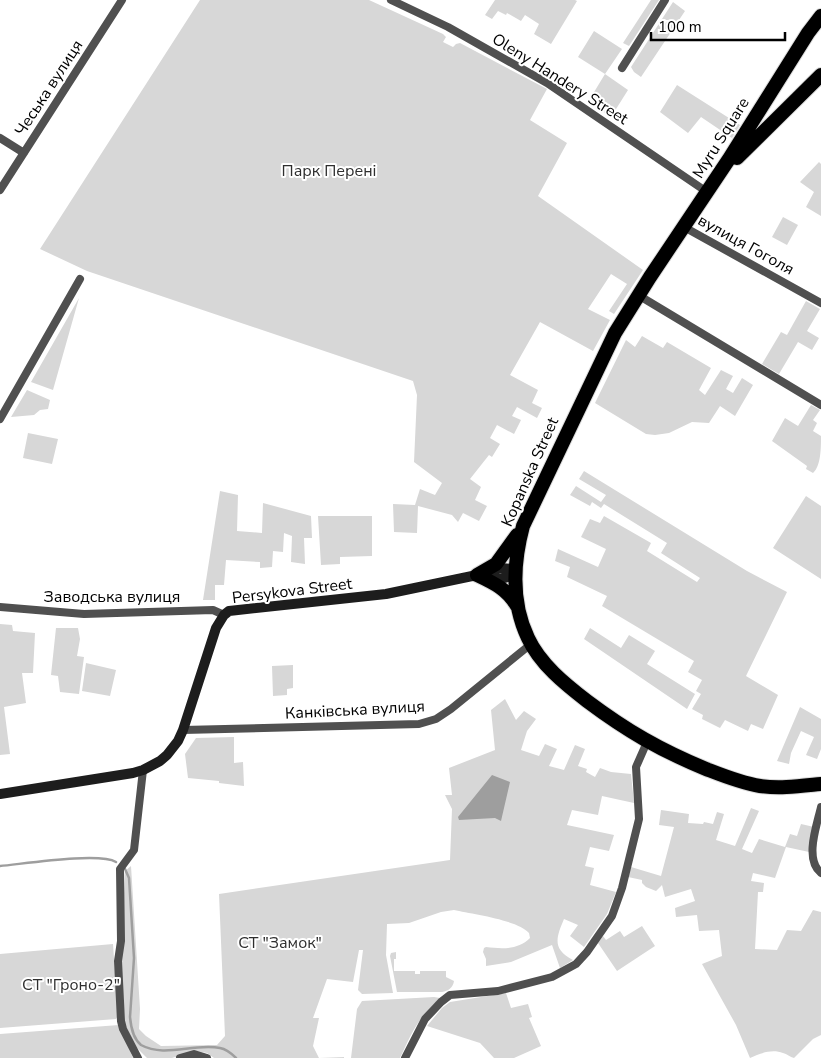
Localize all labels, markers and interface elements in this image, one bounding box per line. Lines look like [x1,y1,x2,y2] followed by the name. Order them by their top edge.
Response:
[651,10,785,42] scale bar
[658,17,702,37] text: 100 m
[488,28,633,130] street label: Oleny Handery Street
[10,36,88,140] street label: Чеська вулиця
[687,93,755,183] street label: Myru Square
[282,160,376,182] park label: Парк Перені
[694,209,798,281] street label: вулиця Гоголя
[496,414,564,530] street label: Kopanska Street
[231,573,354,609] street label: Persykova Street
[44,586,180,608] street label: Заводська вулиця
[285,695,425,725] street label: Канківська вулиця
[238,932,322,954] park label: СТ "Замок"
[22,974,120,996] park label: СТ "Гроно-2"

